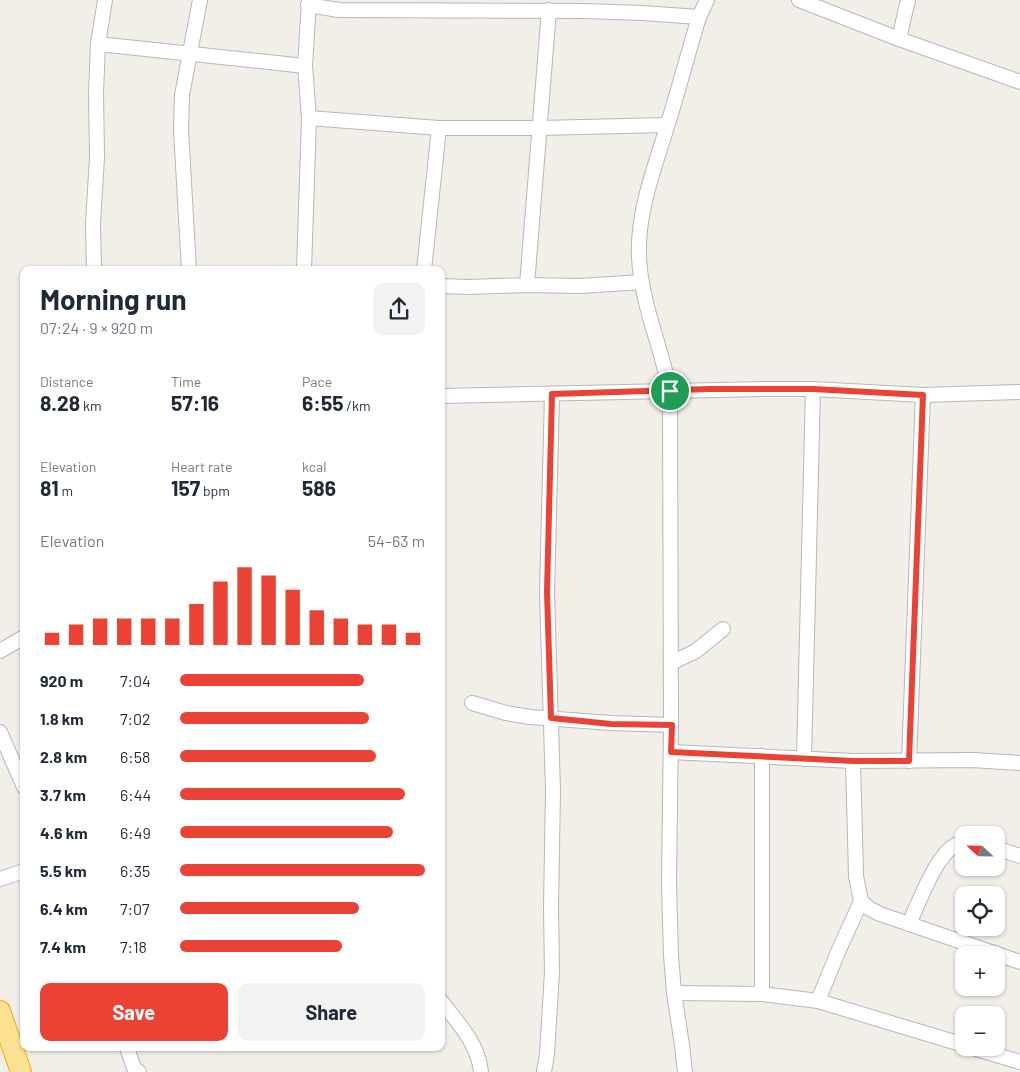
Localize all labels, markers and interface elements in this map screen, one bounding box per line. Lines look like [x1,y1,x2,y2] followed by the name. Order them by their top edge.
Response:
[40,282,187,316] text: Morning run
[373,283,425,335] button: share
[40,318,153,337] text: 07:24 · 9 × 920 m
[649,370,691,412] pin
[40,373,93,390] text: Distance
[171,373,201,390] text: Time
[302,373,332,390] text: Pace
[656,377,684,405] icon: arrive
[40,390,80,415] text: 8.28
[171,390,219,415] text: 57:16
[302,390,344,415] text: 6:55
[80,397,102,414] text: km
[344,397,371,414] text: /km
[40,458,96,475] text: Elevation
[171,458,232,475] text: Heart rate
[302,458,326,475] text: kcal
[40,475,59,500] text: 81
[171,475,200,500] text: 157
[302,475,336,500] text: 586
[59,482,73,499] text: m
[200,482,230,499] text: bpm
[40,531,104,550] text: Elevation
[368,531,425,550] text: 54–63 m
[40,671,83,690] text: 920 m
[120,671,151,690] text: 7:04
[40,709,84,728] text: 1.8 km
[120,709,151,728] text: 7:02
[40,747,87,766] text: 2.8 km
[120,747,150,766] text: 6:58
[40,785,86,804] text: 3.7 km
[120,785,151,804] text: 6:44
[40,823,88,842] text: 4.6 km
[120,823,151,842] text: 6:49
[955,826,1005,876] north arrow
[955,826,1005,1056] map controls
[40,861,87,880] text: 5.5 km
[120,861,150,880] text: 6:35
[955,886,1005,936] button: locate
[40,899,88,918] text: 6.4 km
[120,899,150,918] text: 7:07
[40,937,86,956] text: 7.4 km
[120,937,147,956] text: 7:18
[955,946,1005,996] button: +
[40,983,228,1041] button: Save
[238,983,425,1041] button: Share
[955,1006,1005,1056] button: −

